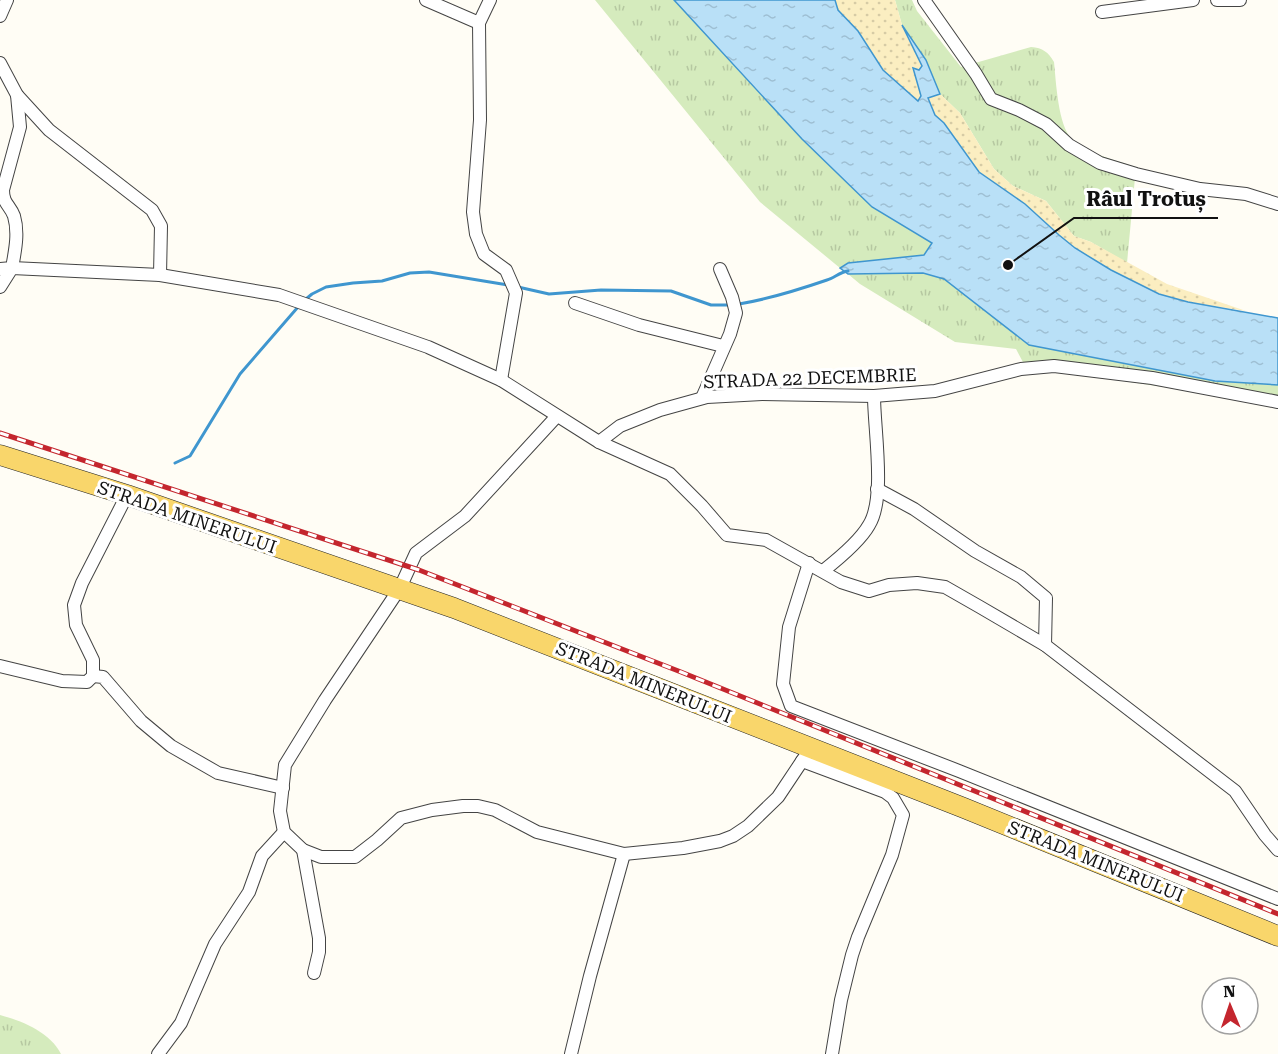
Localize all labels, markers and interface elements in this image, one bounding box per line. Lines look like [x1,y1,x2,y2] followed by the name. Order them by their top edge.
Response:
[1074,180,1218,218] callout: Râul Trotuș
[1086,187,1206,213] text: Râul Trotuș
[703,364,917,392] street label: STRADA 22 DECEMBRIE
[95,477,279,557] street label: STRADA MINERULUI
[553,637,735,727] street label: STRADA MINERULUI
[1005,816,1187,906] street label: STRADA MINERULUI
[1200,976,1260,1036] north arrow
[1223,982,1236,1001] text: N

